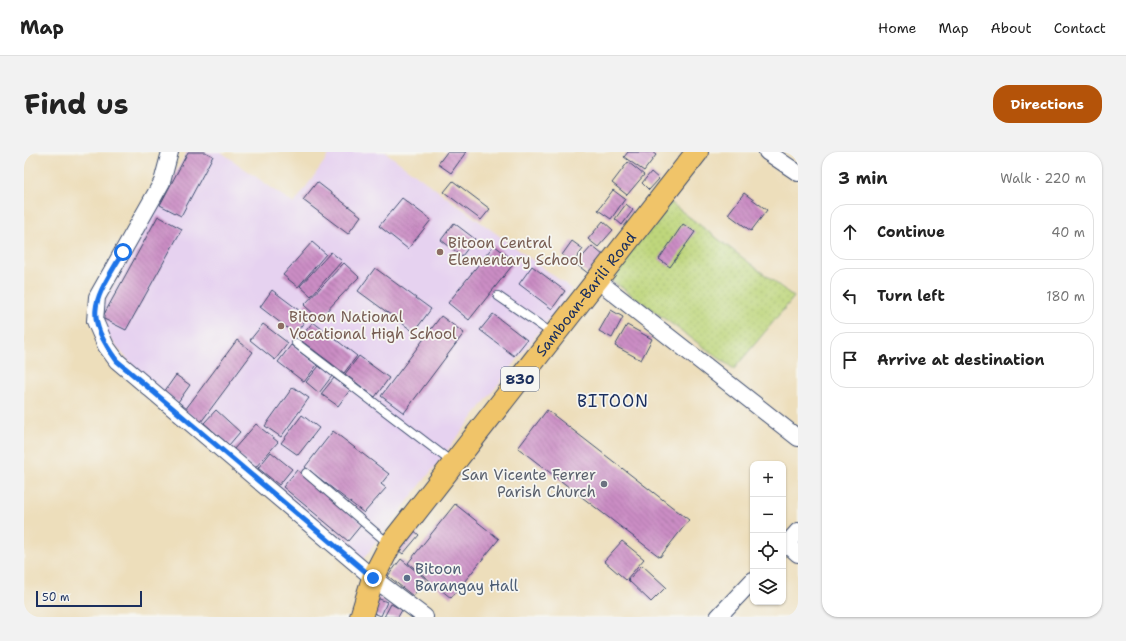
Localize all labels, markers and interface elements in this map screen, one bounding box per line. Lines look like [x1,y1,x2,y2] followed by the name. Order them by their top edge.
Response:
[20,15,64,40] text: Map
[878,19,917,37] text: Home
[939,19,969,37] text: Map
[991,19,1032,37] text: About
[1054,19,1106,37] text: Contact
[24,85,129,123] text: Find us
[993,85,1102,123] button: Directions
[838,167,888,189] text: 3 min
[1000,170,1086,187] text: Walk · 220 m
[839,221,861,243] icon: ahead
[877,222,945,242] text: Continue
[1051,224,1085,241] text: 40 m
[531,228,641,361] street label: Samboan-Barili Road
[448,233,584,270] place label: Bitoon Central Elementary School
[114,243,132,261] route start
[435,247,445,257] marker: Bitoon Central Elementary School
[839,285,861,307] icon: left
[877,286,945,306] text: Turn left
[1046,288,1085,305] text: 180 m
[289,307,457,344] place label: Bitoon National Vocational High School
[276,321,286,331] marker: Bitoon National Vocational High School
[839,349,861,371] icon: arrive
[877,350,1045,370] text: Arrive at destination
[501,367,539,391] road number: 830
[577,390,649,412] district label: BITOON
[750,461,786,605] map controls
[750,461,786,497] button: +
[462,465,596,502] place label: San Vicente Ferrer Parish Church
[599,479,609,489] marker: San Vicente Ferrer Parish Church
[750,497,786,533] button: −
[750,533,786,569] button: locate
[415,559,519,596] place label: Bitoon Barangay Hall
[364,569,382,587] route end
[750,569,786,605] button: layers
[402,573,412,583] marker: Bitoon Barangay Hall
[36,589,142,608] scale bar
[42,590,70,605] text: 50 m

